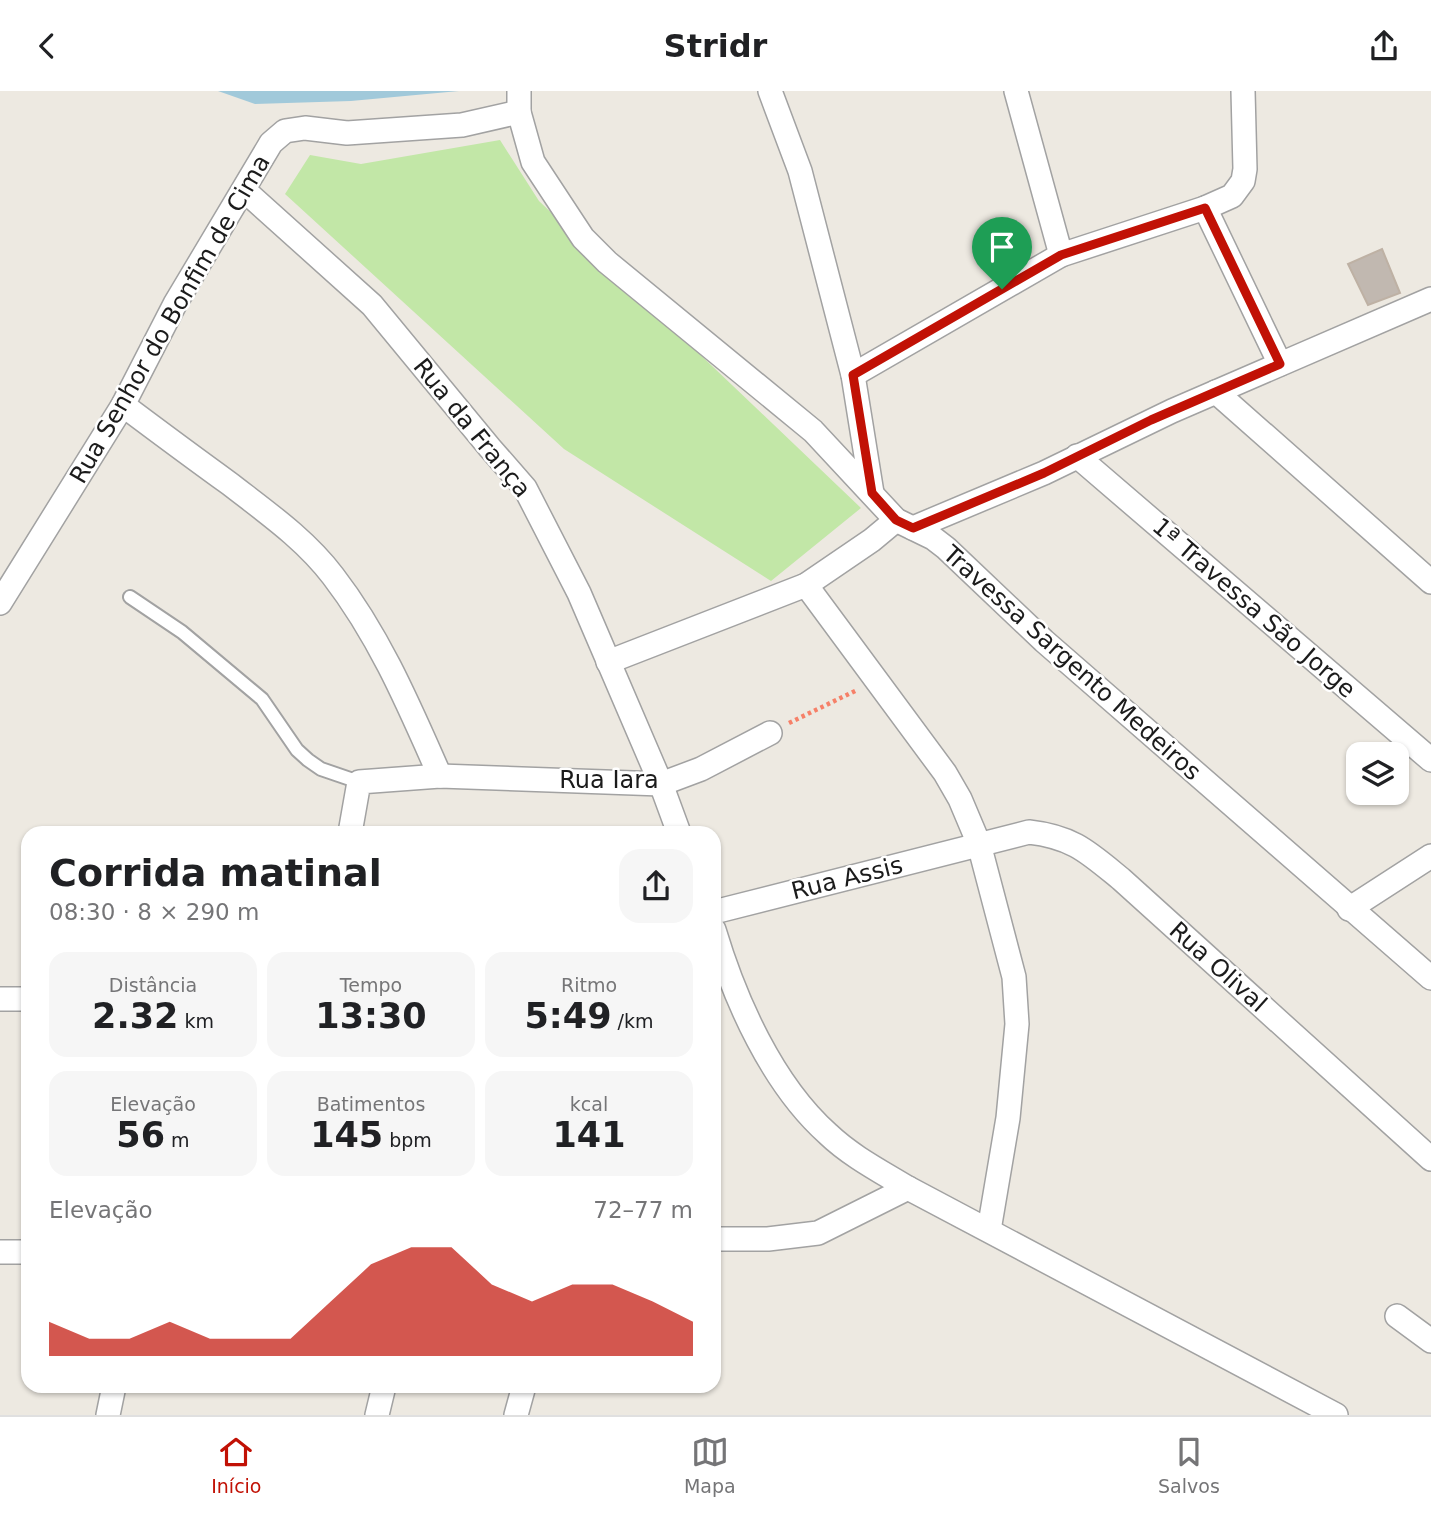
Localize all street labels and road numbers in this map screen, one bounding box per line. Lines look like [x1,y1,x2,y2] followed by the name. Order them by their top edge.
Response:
[64,150,276,488] street label: Rua Senhor do Bonfim de Cima
[407,353,537,503] street label: Rua da França
[1147,512,1361,704] street label: 1ª Travessa São Jorge
[937,539,1207,786] street label: Travessa Sargento Medeiros
[559,766,659,794] street label: Rua Iara
[788,851,906,905] street label: Rua Assis
[1164,916,1272,1018] street label: Rua Olival

